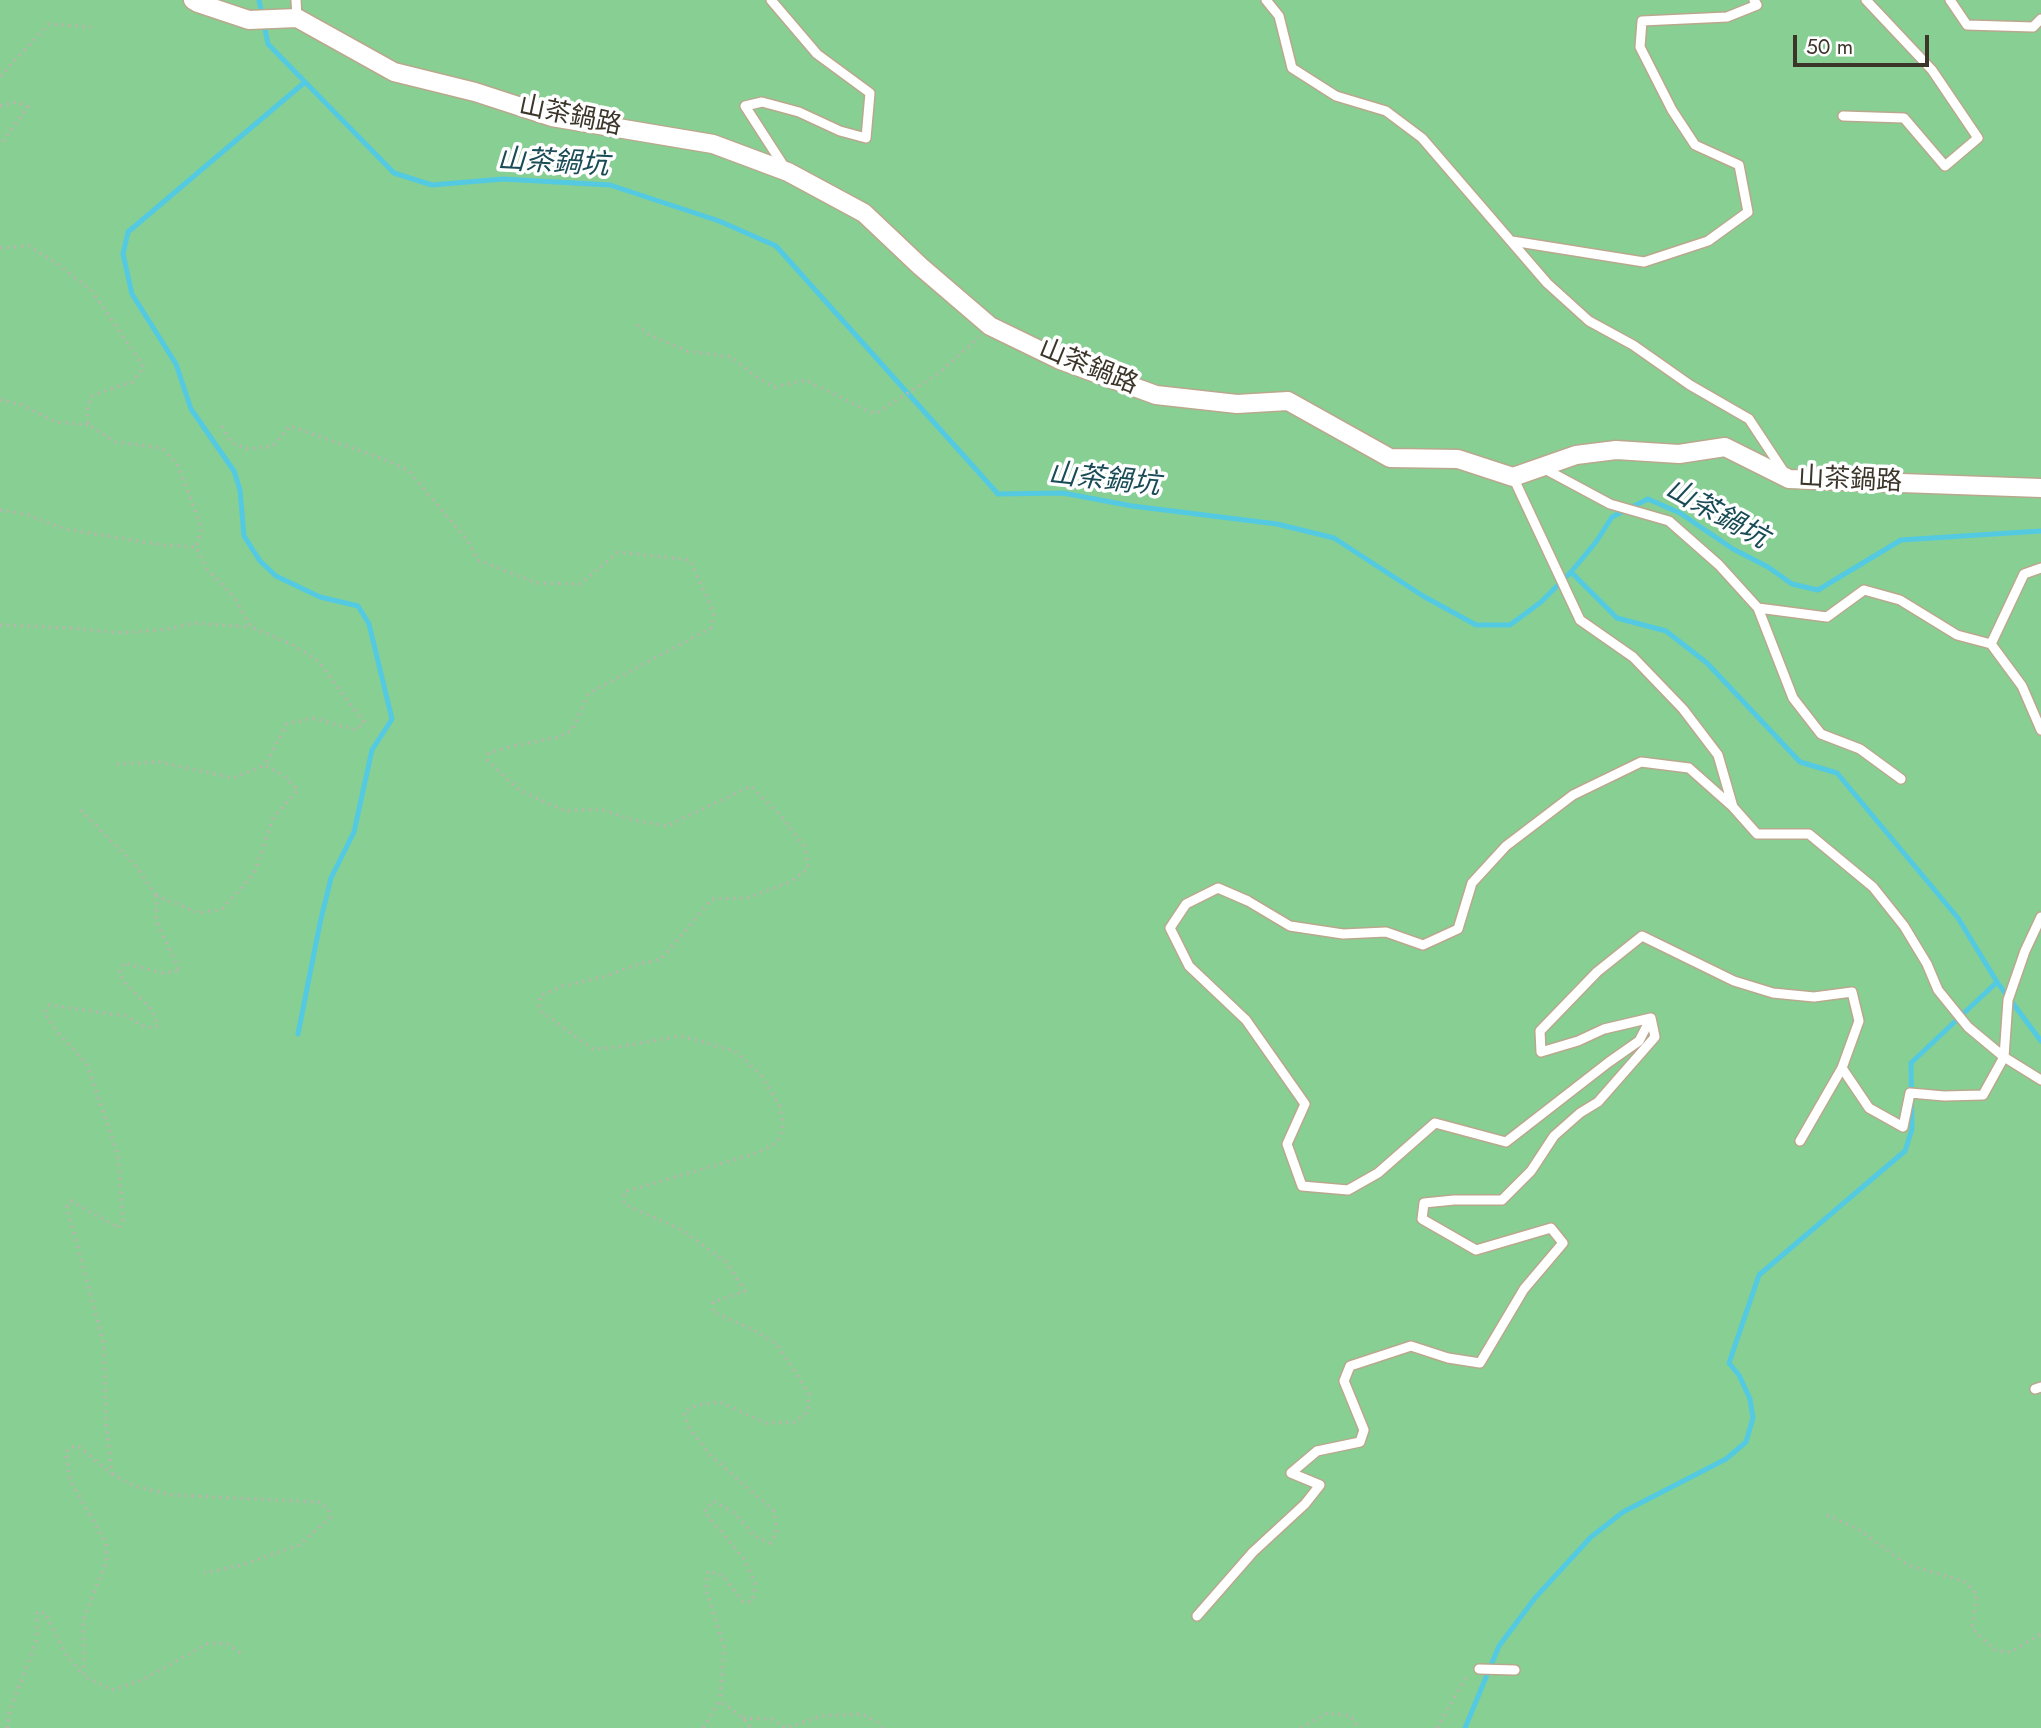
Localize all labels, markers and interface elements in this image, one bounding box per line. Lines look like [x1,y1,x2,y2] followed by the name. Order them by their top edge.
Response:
[1796,21,1932,65] scale bar
[1806,32,1853,62] text: 50 m
[516,91,624,143] street label: 山茶鍋路
[496,144,610,184] water label: 山茶鍋坑
[1034,334,1142,402] street label: 山茶鍋路
[1047,458,1161,504] water label: 山茶鍋坑
[1797,463,1903,499] street label: 山茶鍋路
[1659,473,1773,557] water label: 山茶鍋坑

